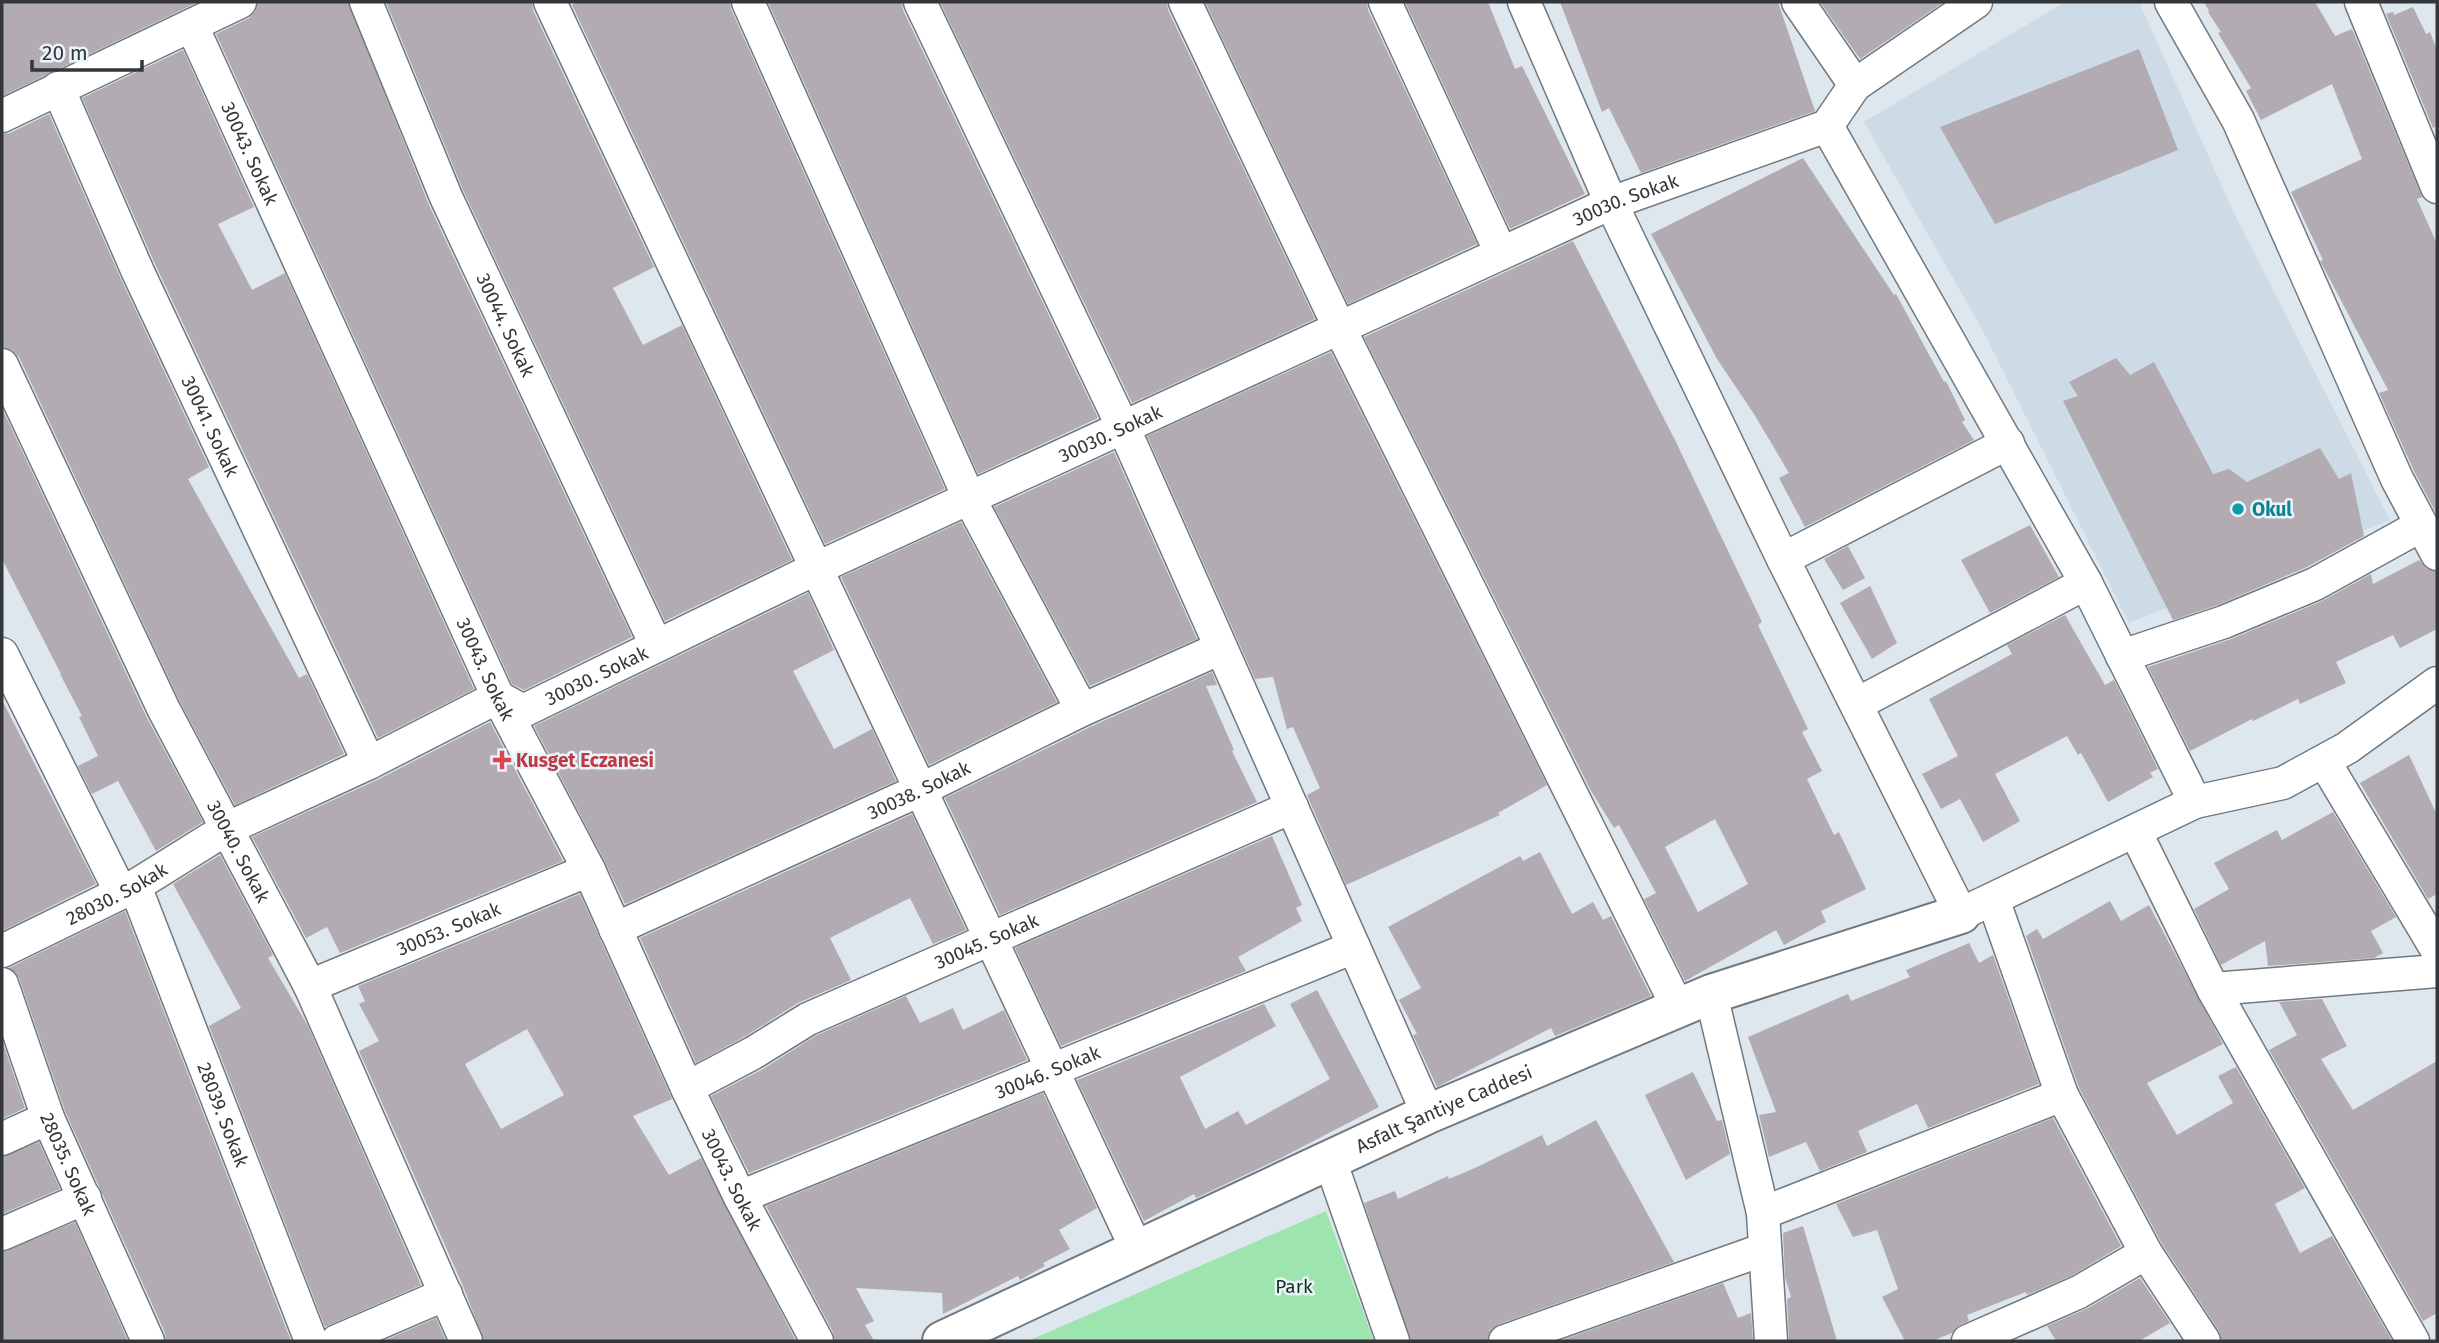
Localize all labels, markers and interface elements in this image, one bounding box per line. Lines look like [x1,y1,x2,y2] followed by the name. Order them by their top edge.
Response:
[32,28,142,72] scale bar
[42,40,88,66] text: 20 m
[216,99,283,209] street label: 30043. Sokak
[1569,169,1682,231] street label: 30030. Sokak
[471,270,540,381] street label: 30044. Sokak
[177,372,244,481] street label: 30041. Sokak
[1055,400,1166,467] street label: 30030. Sokak
[2252,498,2292,521] place label: Okul
[2230,501,2246,517] marker: Okul
[451,614,519,725] street label: 30043. Sokak
[542,641,652,710] street label: 30030. Sokak
[516,749,654,772] place label: Kusget Eczanesi
[494,752,510,768] marker: Kusget Eczanesi
[864,756,974,824] street label: 30038. Sokak
[202,797,275,907] street label: 30040. Sokak
[62,858,172,930] street label: 28030. Sokak
[393,897,504,961] street label: 30053. Sokak
[931,909,1042,974] street label: 30045. Sokak
[992,1040,1104,1104] street label: 30046. Sokak
[192,1059,254,1170] street label: 28039. Sokak
[1352,1060,1536,1158] street label: Asfalt Şantiye Caddesi
[35,1109,101,1219] street label: 28035. Sokak
[697,1125,767,1235] street label: 30043. Sokak
[1275,1275,1313,1298] park label: Park

